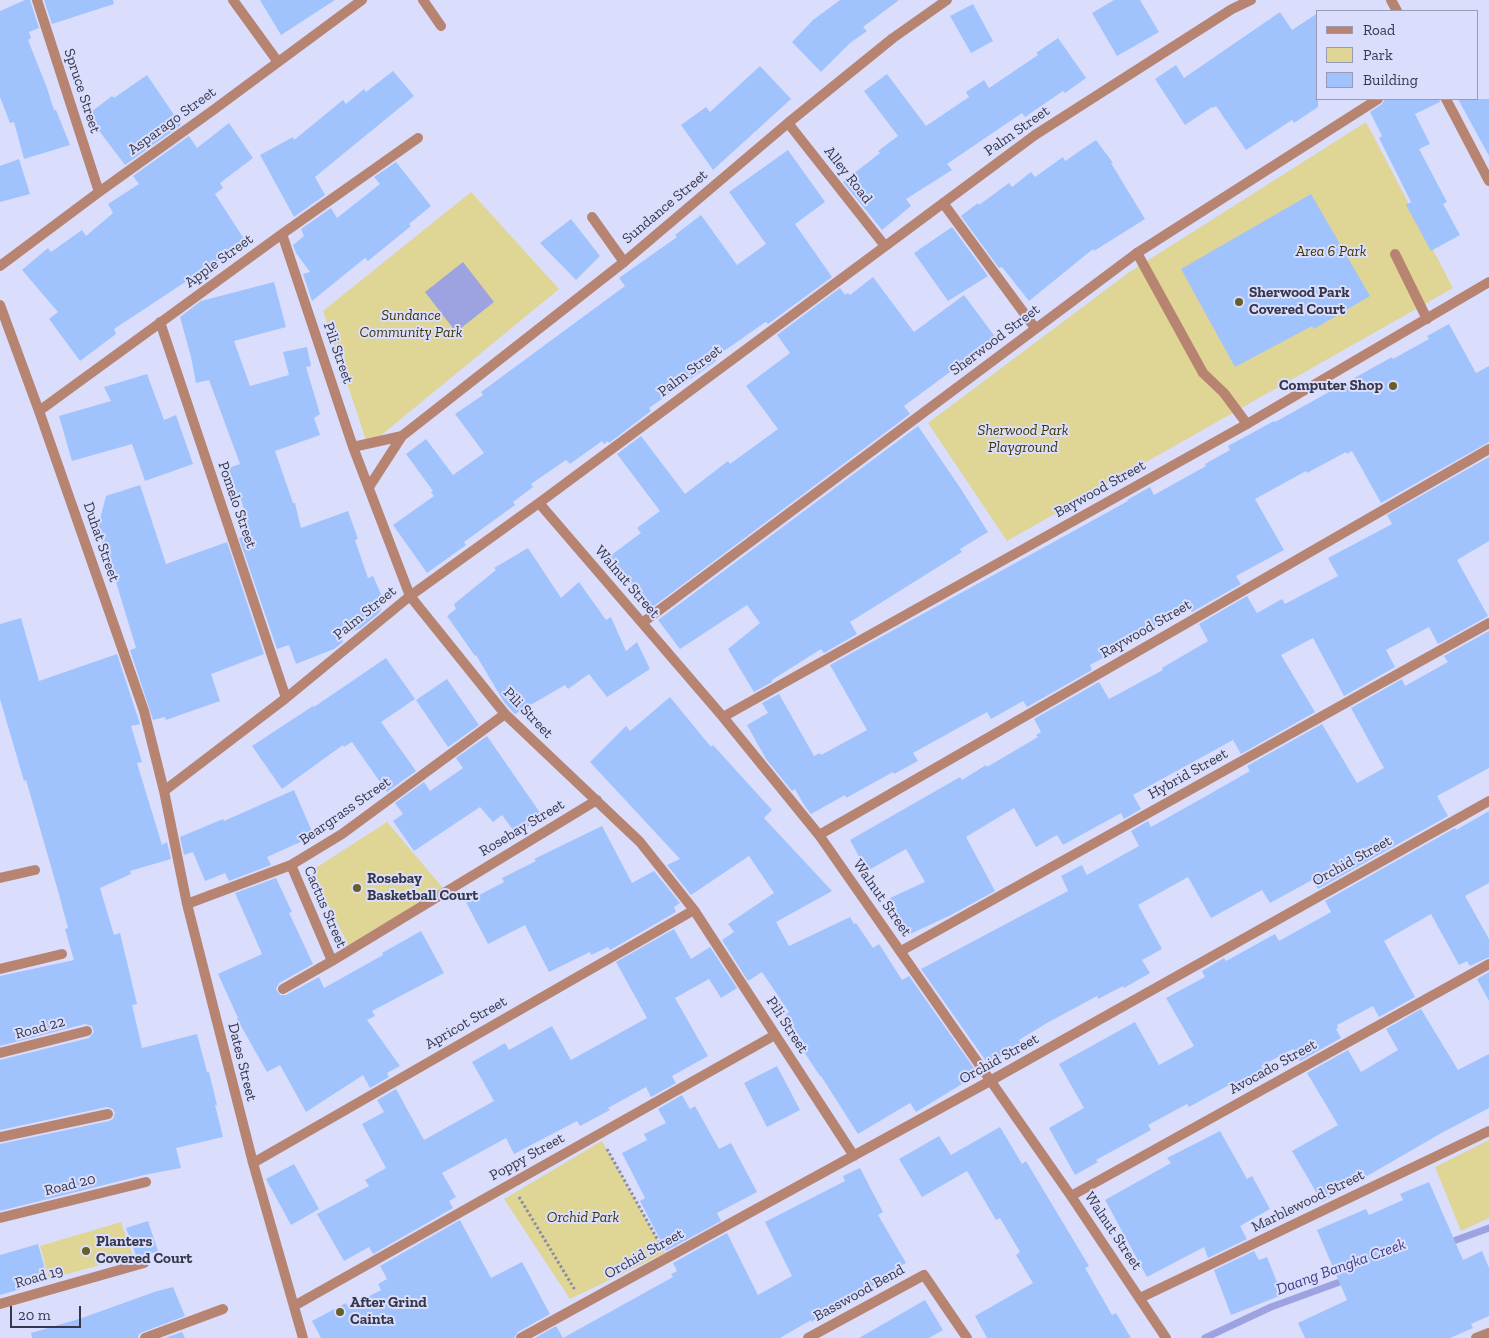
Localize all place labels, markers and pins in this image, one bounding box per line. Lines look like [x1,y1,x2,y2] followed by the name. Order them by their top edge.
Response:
[1249,284,1349,319] place label: Sherwood Park Covered Court
[1233,296,1245,308] marker: Sherwood Park Covered Court
[1279,377,1383,395] place label: Computer Shop
[1387,380,1399,392] marker: Computer Shop
[367,870,478,905] place label: Rosebay Basketball Court
[351,882,363,894] marker: Rosebay Basketball Court
[96,1233,192,1268] place label: Planters Covered Court
[80,1245,92,1257] marker: Planters Covered Court
[350,1294,427,1329] place label: After Grind Cainta
[334,1306,346,1318] marker: After Grind Cainta

